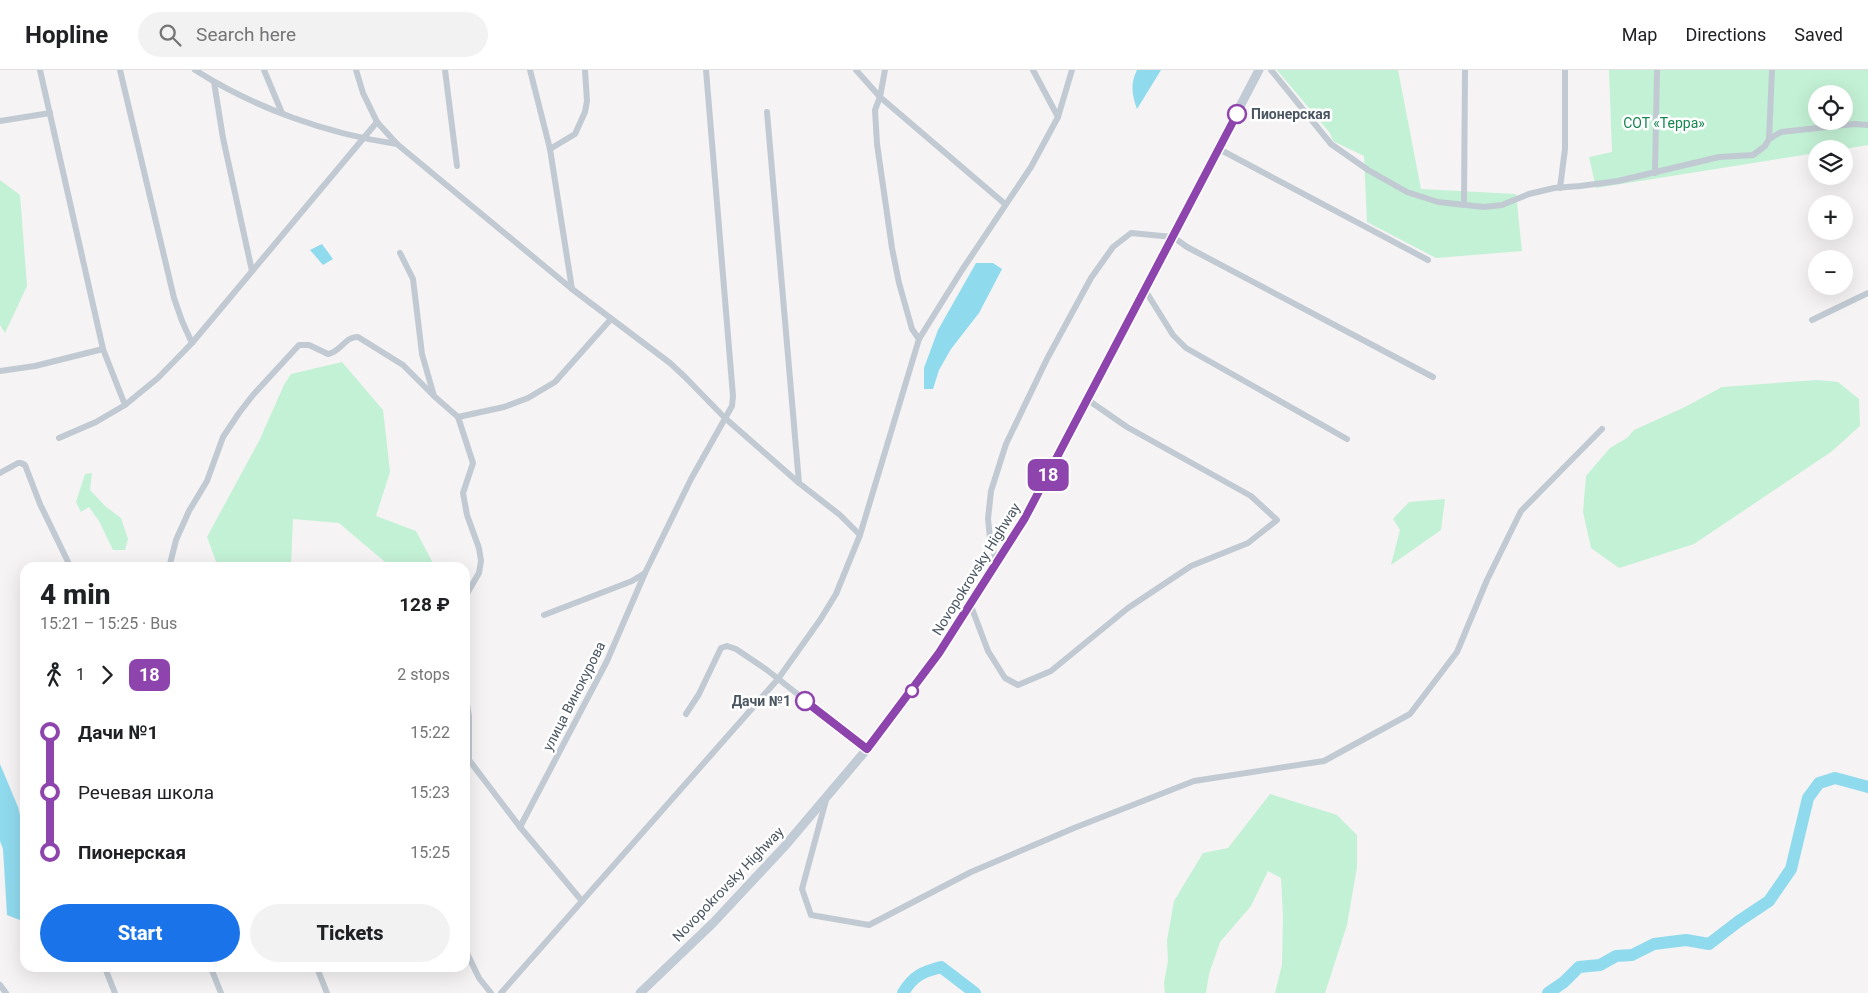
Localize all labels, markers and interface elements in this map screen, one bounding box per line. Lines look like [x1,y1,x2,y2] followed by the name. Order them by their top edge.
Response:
[138,12,488,57] search box
[25,21,108,49] text: Hopline
[156,21,184,49] icon: search
[196,23,296,46] text: Search here
[1622,24,1657,45] text: Map
[1685,24,1766,45] text: Directions
[1794,24,1843,45] text: Saved
[1808,85,1853,295] map controls
[1808,85,1853,130] button: locate
[1227,104,1247,124] marker: Пионерская
[1251,106,1331,122] place label: Пионерская
[1623,115,1705,131] park label: СОТ «Терра»
[1808,140,1853,185] button: layers
[1808,195,1853,240] button: +
[1808,250,1853,295] button: −
[1026,459,1070,491] line badge: 18
[1038,464,1058,485] text: 18
[929,500,1023,638] street label: Novopokrovsky Highway
[40,578,111,611] text: 4 min
[399,593,450,616] text: 128 ₽
[40,614,177,633] text: 15:21 – 15:25 · Bus
[540,639,608,753] street label: улица Винокурова
[40,661,68,689] icon: walk
[93,661,121,689] icon: forward
[139,664,160,685] text: 18
[76,665,85,684] text: 1
[397,665,450,684] text: 2 stops
[905,684,919,698] unlabelled marker
[795,691,815,711] marker: Дачи №1
[732,693,791,709] place label: Дачи №1
[78,721,159,744] text: Дачи №1
[410,723,450,742] text: 15:22
[78,781,214,804] text: Речевая школа
[410,783,450,802] text: 15:23
[669,823,787,945] street label: Novopokrovsky Highway
[78,841,186,864] text: Пионерская
[410,843,450,862] text: 15:25
[40,904,240,962] button: Start
[250,904,450,962] button: Tickets

